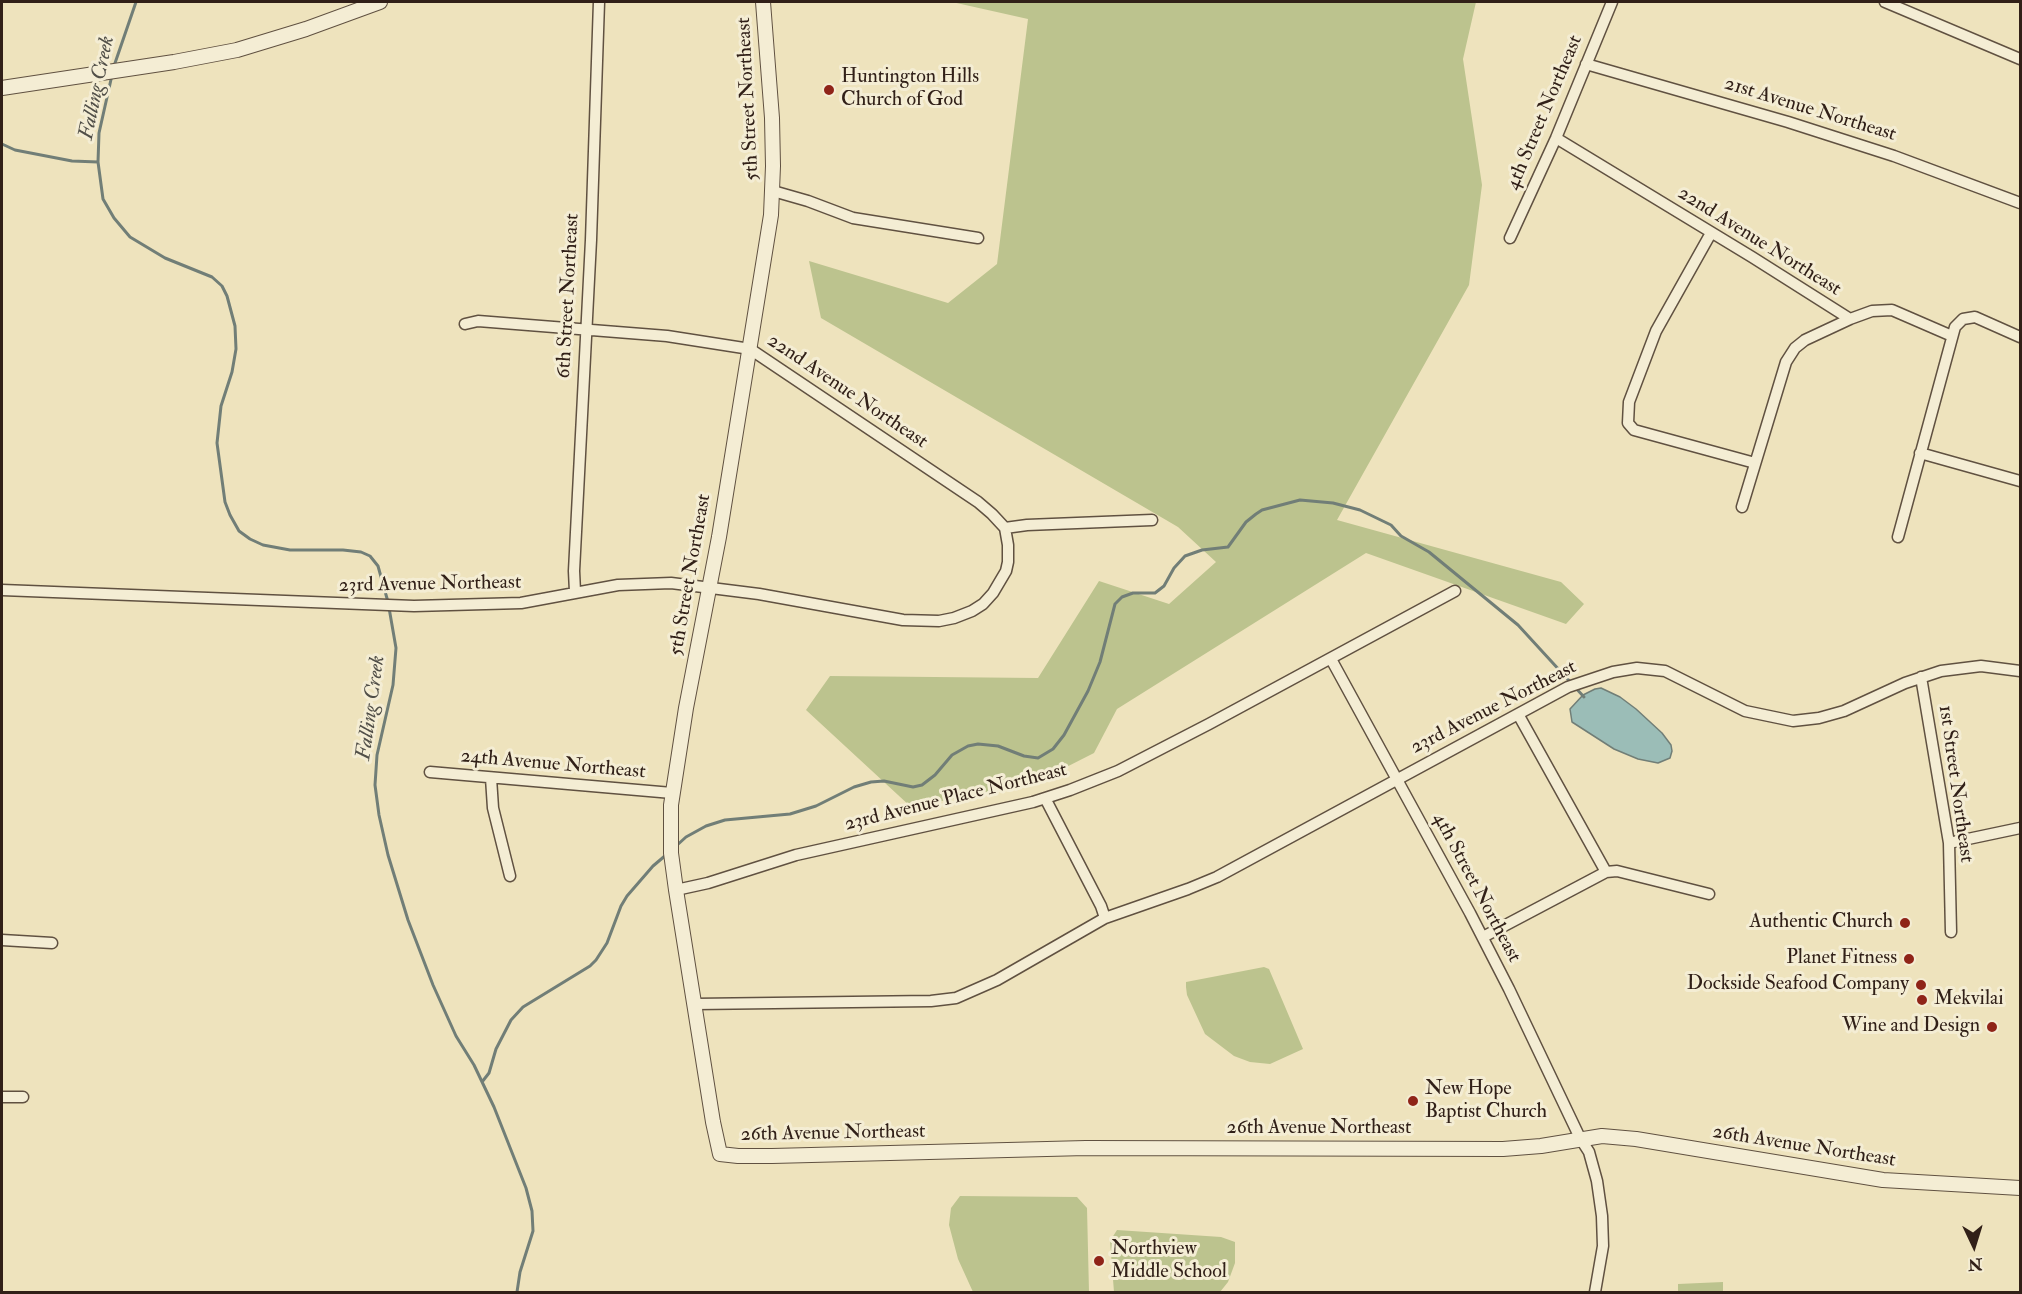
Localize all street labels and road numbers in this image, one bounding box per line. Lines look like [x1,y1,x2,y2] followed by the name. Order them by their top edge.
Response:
[733,17,765,181] street label: 5th Street Northeast
[1502,32,1588,194] street label: 4th Street Northeast
[1721,72,1899,148] street label: 21st Avenue Northeast
[1673,182,1845,302] street label: 22nd Avenue Northeast
[553,213,585,379] street label: 6th Street Northeast
[762,329,932,455] street label: 22nd Avenue Northeast
[665,492,717,658] street label: 5th Street Northeast
[338,571,522,599] street label: 23rd Avenue Northeast
[1407,656,1581,760] street label: 23rd Avenue Northeast
[1932,704,1978,864] street label: 1st Street Northeast
[459,745,647,785] street label: 24th Avenue Northeast
[842,759,1070,837] street label: 23rd Avenue Place Northeast
[1426,809,1526,967] street label: 4th Street Northeast
[1227,1117,1411,1141] street label: 26th Avenue Northeast
[740,1120,926,1148] street label: 26th Avenue Northeast
[1711,1121,1897,1173] street label: 26th Avenue Northeast

